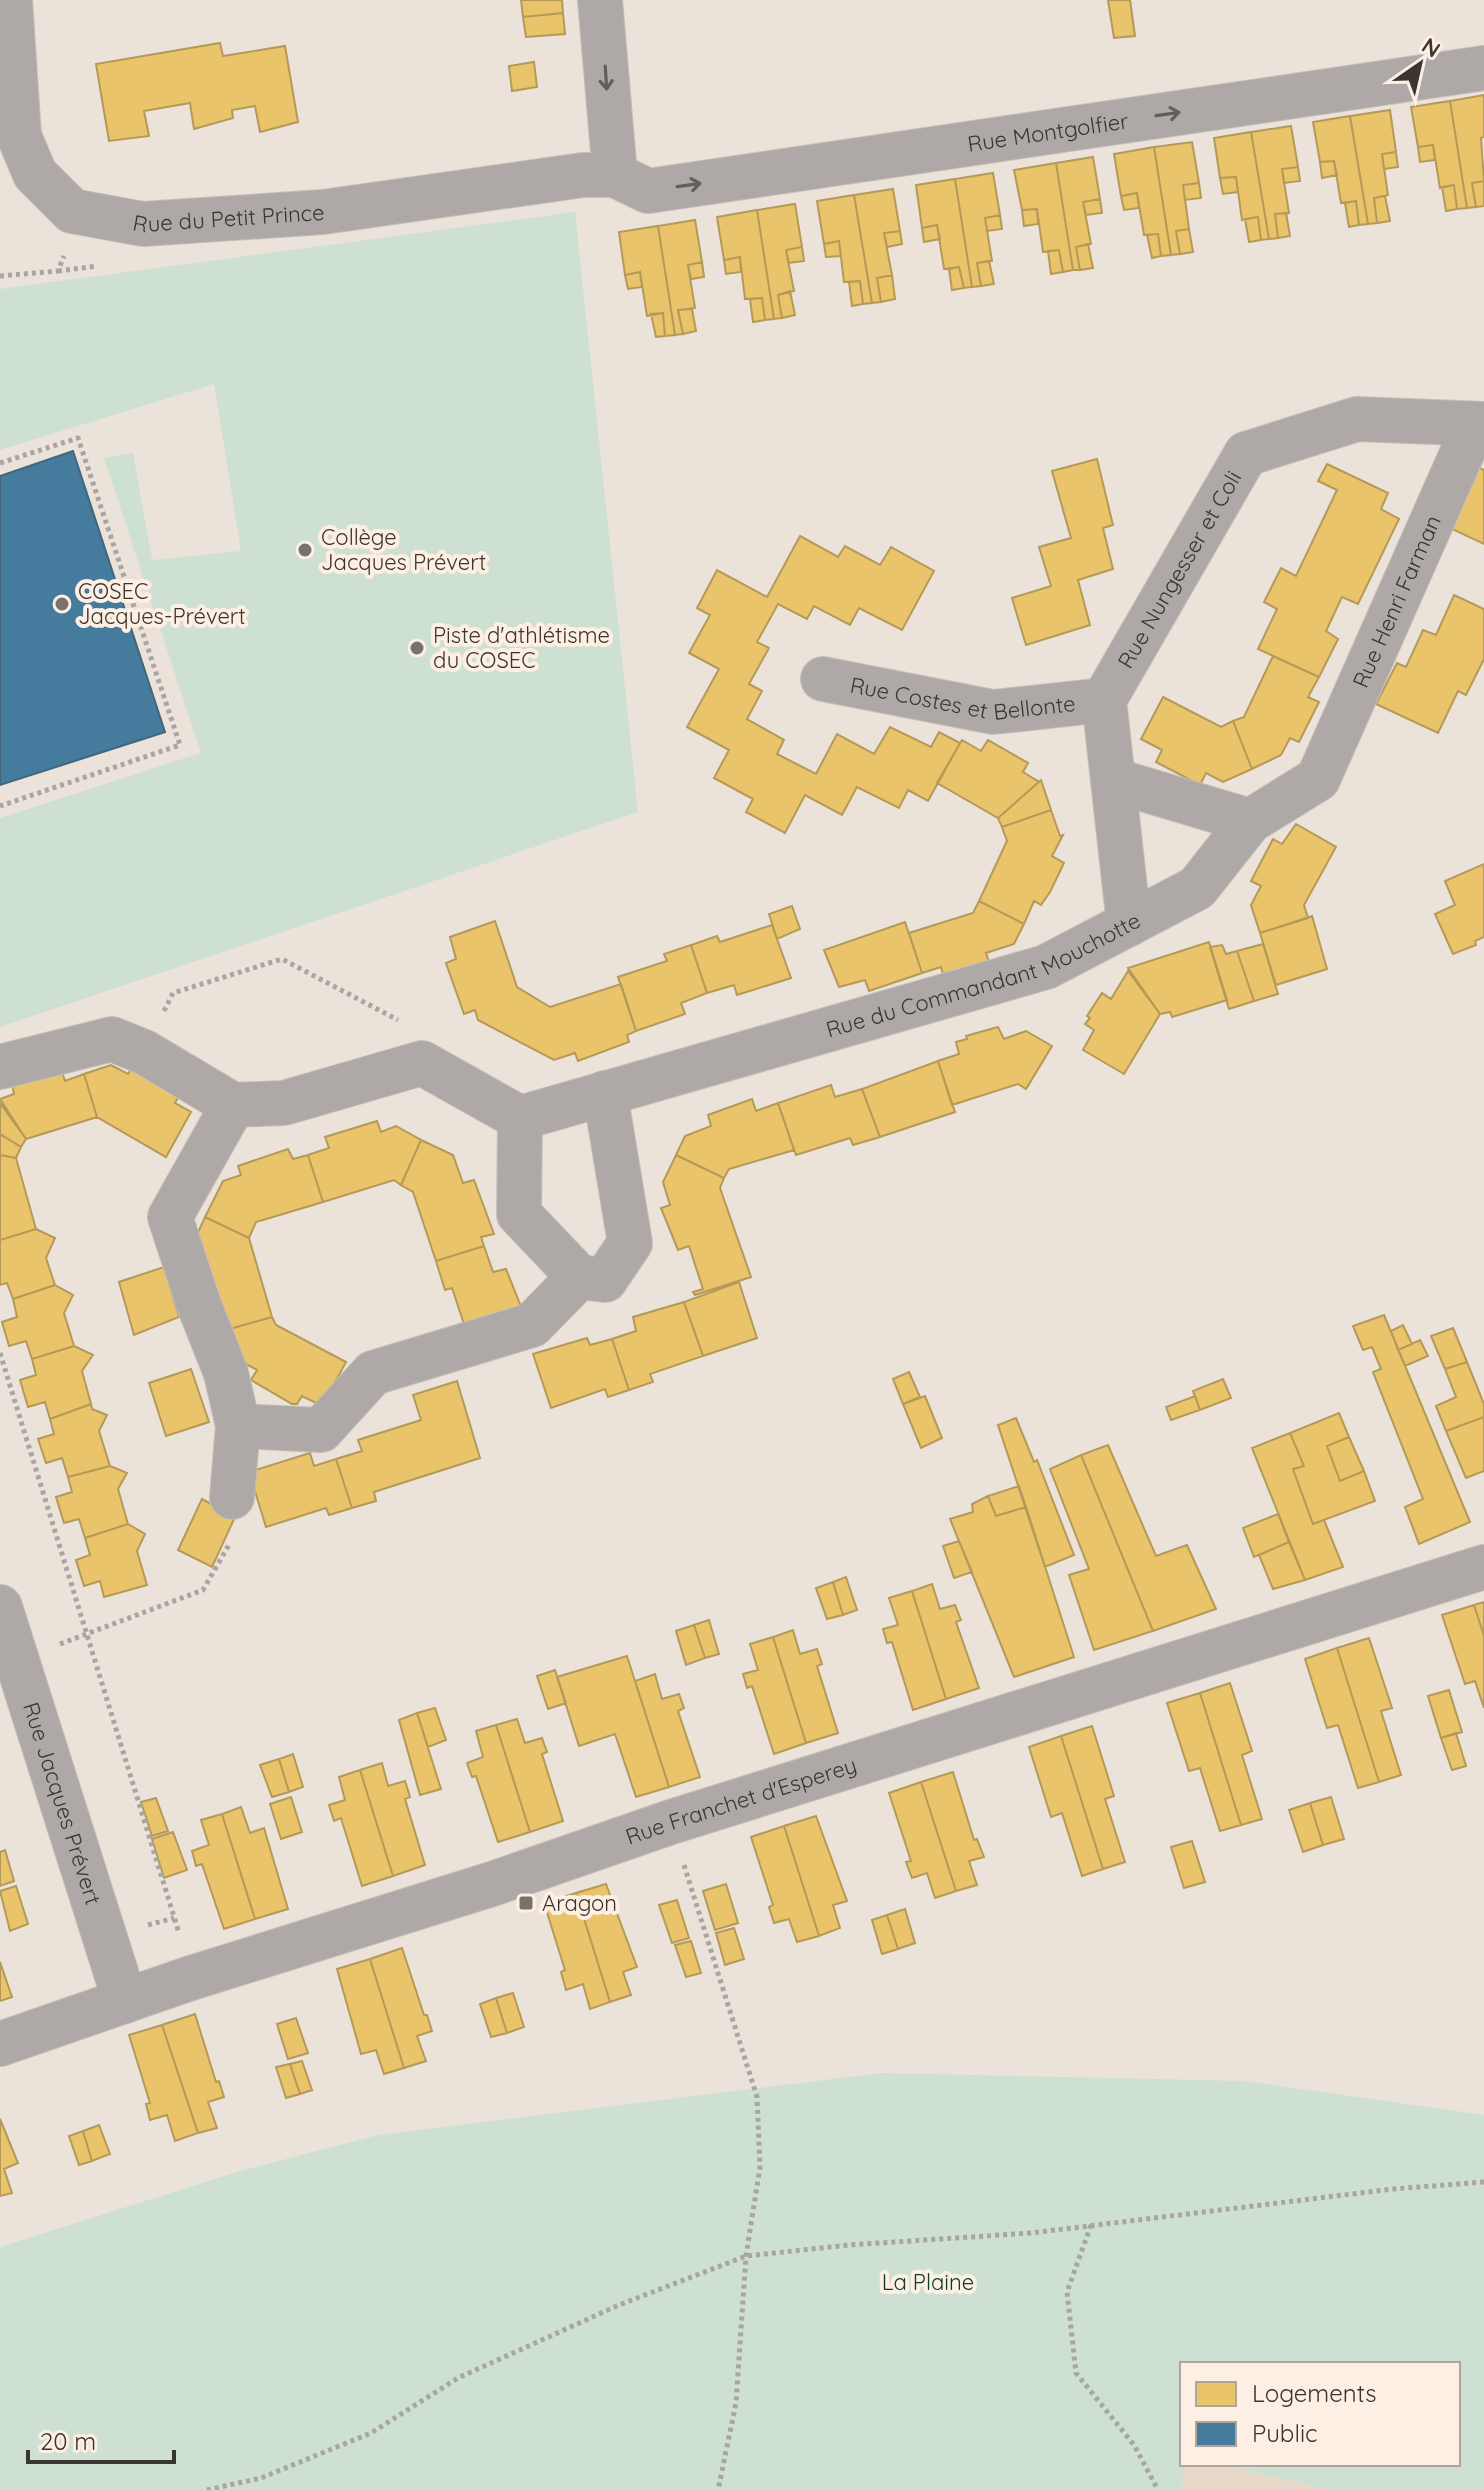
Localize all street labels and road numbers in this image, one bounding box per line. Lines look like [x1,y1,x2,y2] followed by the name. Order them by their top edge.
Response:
[966,106,1131,158] street label: Rue Montgolfier
[131,198,325,239] street label: Rue du Petit Prince
[1111,466,1247,673] street label: Rue Nungesser et Coli
[1346,511,1447,692] street label: Rue Henri Farman
[848,671,1077,726] street label: Rue Costes et Bellonte
[823,906,1145,1043] street label: Rue du Commandant Mouchotte
[17,1699,108,1908] street label: Rue Jacques Prévert
[622,1751,860,1851] street label: Rue Franchet d'Esperey

